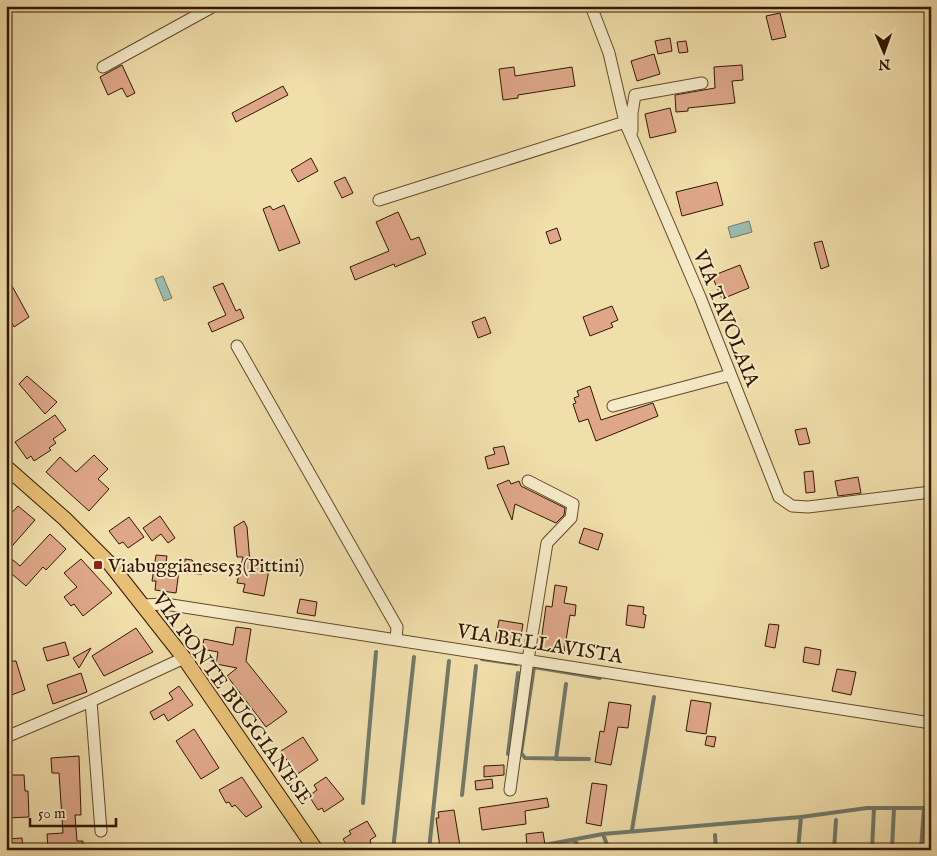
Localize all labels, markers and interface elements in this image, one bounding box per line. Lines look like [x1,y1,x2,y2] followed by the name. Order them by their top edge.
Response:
[860,28,910,78] north arrow
[878,55,892,73] text: N
[686,246,765,391] street label: VIA TAVOLAIA
[107,554,305,579] place label: Viabuggianese53(Pittini)
[92,559,104,571] marker: Viabuggianese53(Pittini)
[146,587,317,810] street label: VIA PONTE BUGGIANESE
[454,619,625,670] street label: VIA BELLAVISTA
[30,796,116,828] scale bar
[38,804,66,823] text: 50 m

